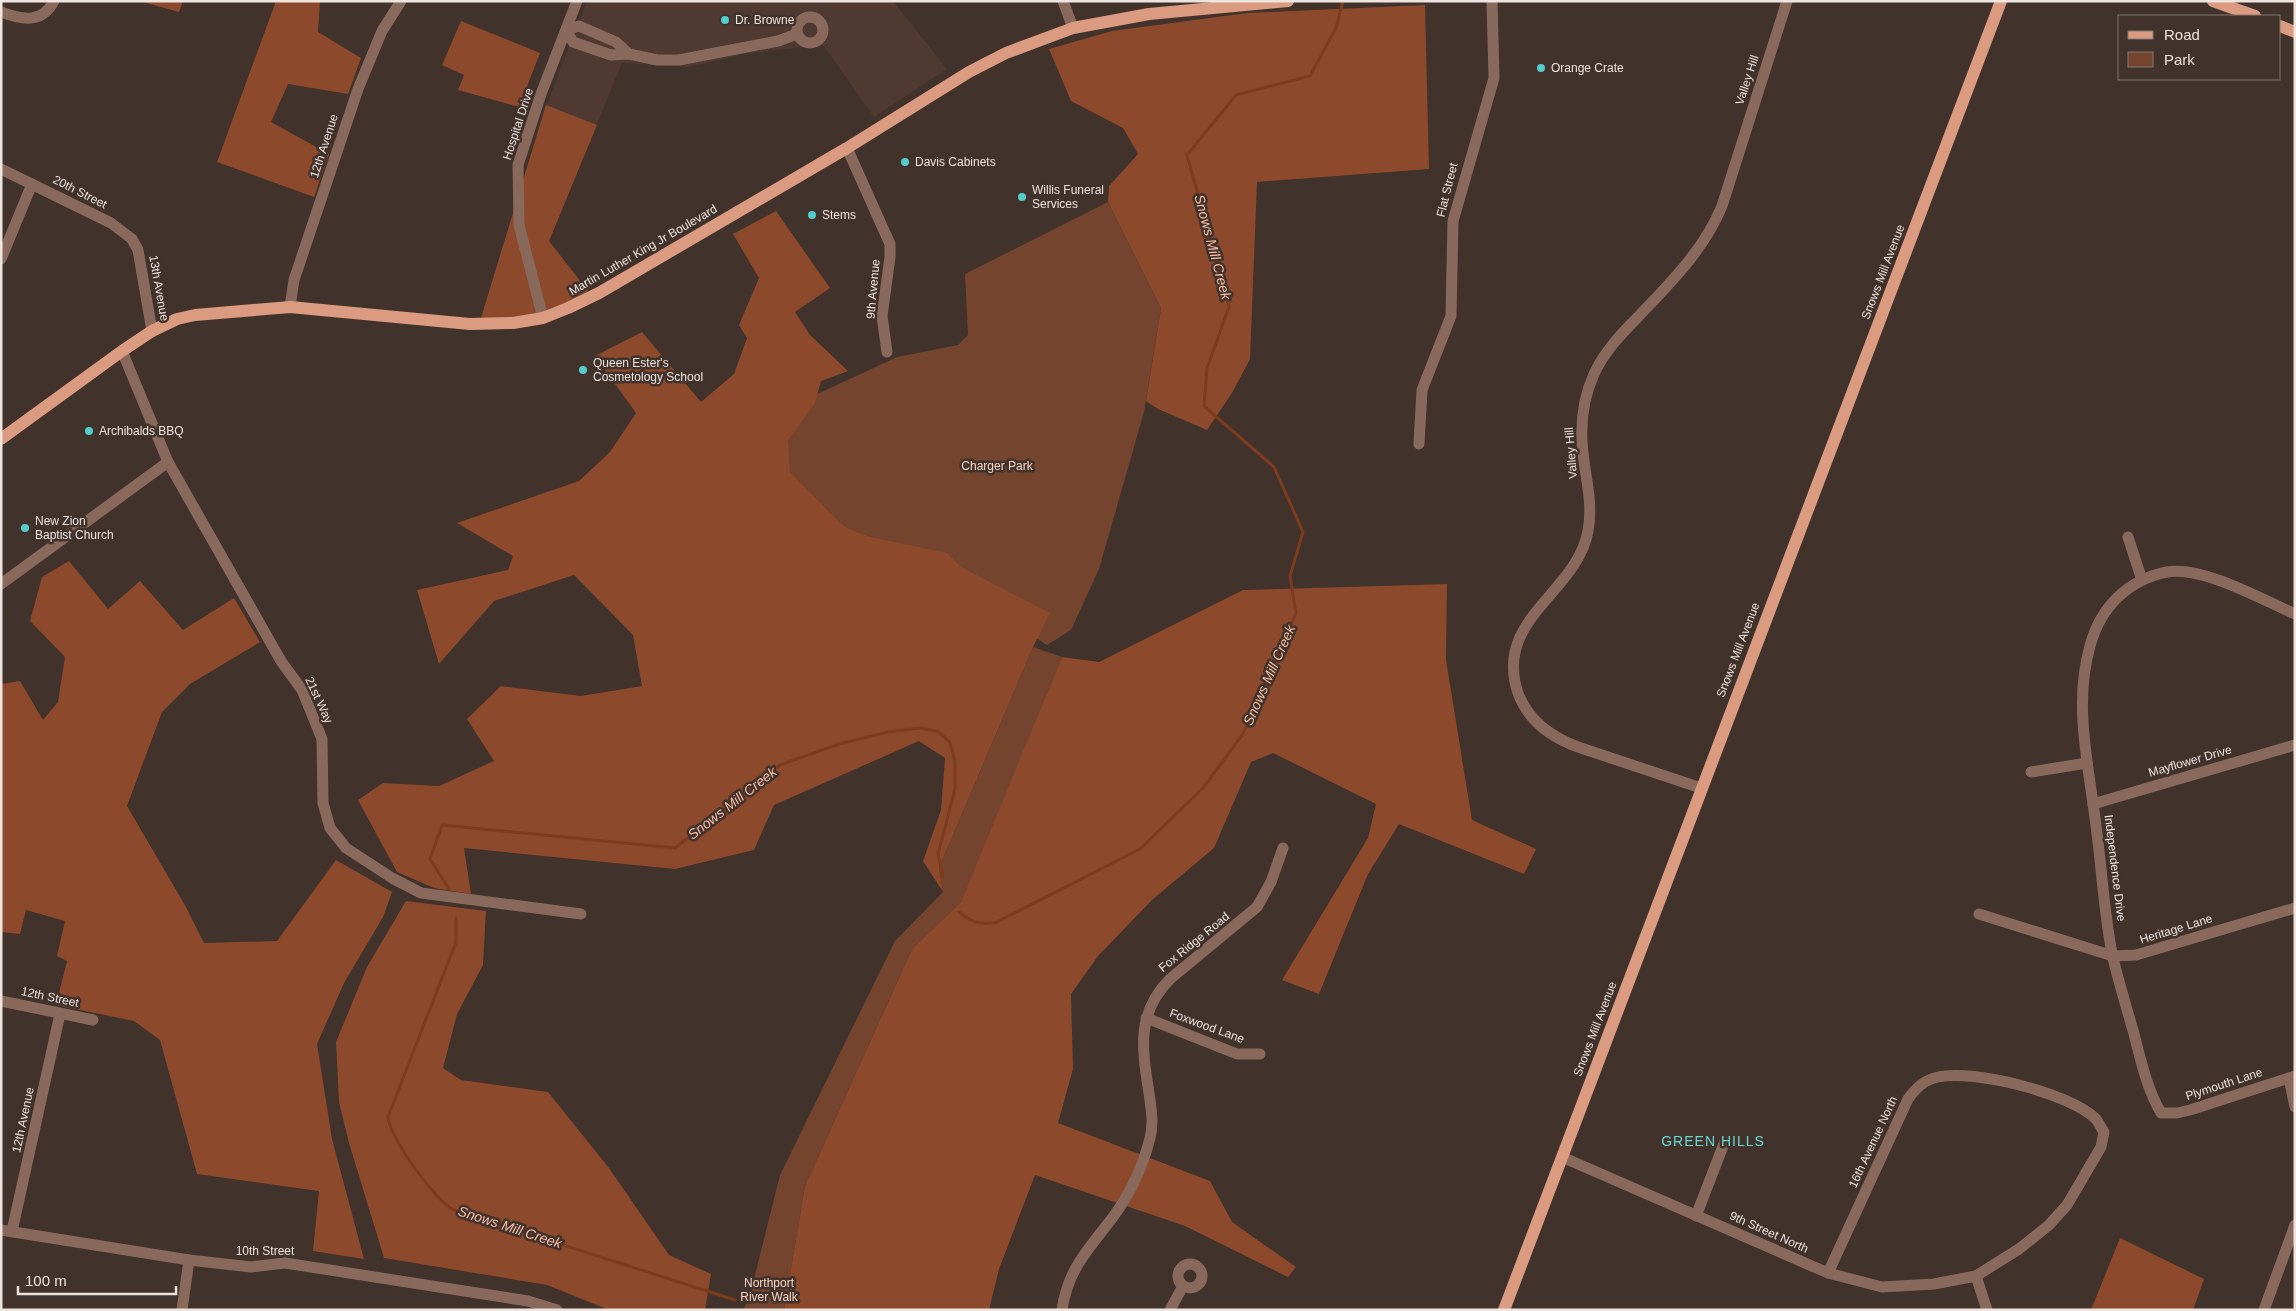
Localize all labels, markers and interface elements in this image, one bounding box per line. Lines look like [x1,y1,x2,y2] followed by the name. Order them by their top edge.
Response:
[735,13,795,27] place label: Dr. Browne
[719,14,731,26] marker: Dr. Browne
[2118,15,2281,80] legend
[2164,26,2200,43] text: Road
[2164,51,2195,68] text: Park
[1732,53,1762,107] street label: Valley Hill
[1551,61,1624,75] place label: Orange Crate
[1535,62,1547,74] marker: Orange Crate
[500,86,536,162] street label: Hospital Drive
[307,112,341,180] street label: 12th Avenue
[915,155,996,169] place label: Davis Cabinets
[899,156,911,168] marker: Davis Cabinets
[1434,161,1461,219] street label: Flat Street
[51,172,110,212] street label: 20th Street
[1032,183,1104,211] place label: Willis Funeral Services
[1016,191,1028,203] marker: Willis Funeral Services
[1191,193,1235,302] water label: Snows Mill Creek
[566,202,720,298] street label: Martin Luther King Jr Boulevard
[822,208,856,222] place label: Stems
[806,209,818,221] marker: Stems
[1858,222,1908,321] street label: Snows Mill Avenue
[146,254,172,322] street label: 13th Avenue
[863,258,883,319] street label: 9th Avenue
[593,356,703,384] place label: Queen Ester's Cosmetology School
[577,364,589,376] marker: Queen Ester's Cosmetology School
[99,424,184,438] place label: Archibalds BBQ
[83,425,95,437] marker: Archibalds BBQ
[1562,427,1580,479] street label: Valley Hill
[961,459,1034,473] park label: Charger Park
[35,514,114,542] place label: New Zion Baptist Church
[19,522,31,534] marker: New Zion Baptist Church
[1713,600,1763,699] street label: Snows Mill Avenue
[1240,621,1299,728] water label: Snows Mill Creek
[302,675,336,725] street label: 21st Way
[2147,742,2234,780] street label: Mayflower Drive
[684,763,780,843] water label: Snows Mill Creek
[2102,814,2129,922] street label: Independence Drive
[1156,909,1232,975] street label: Fox Ridge Road
[2138,911,2214,947] street label: Heritage Lane
[1570,979,1620,1078] street label: Snows Mill Avenue
[20,984,81,1010] street label: 12th Street
[1168,1006,1247,1046] street label: Foxwood Lane
[2184,1065,2265,1103] street label: Plymouth Lane
[9,1086,37,1154] street label: 12th Avenue
[1846,1094,1900,1190] street label: 16th Avenue North
[1661,1133,1765,1149] district label: GREEN HILLS
[456,1203,565,1252] water label: Snows Mill Creek
[1727,1208,1811,1256] street label: 9th Street North
[236,1244,295,1258] street label: 10th Street
[18,1264,175,1296] scale bar
[25,1272,67,1289] text: 100 m
[740,1276,799,1304] park label: Northport River Walk

